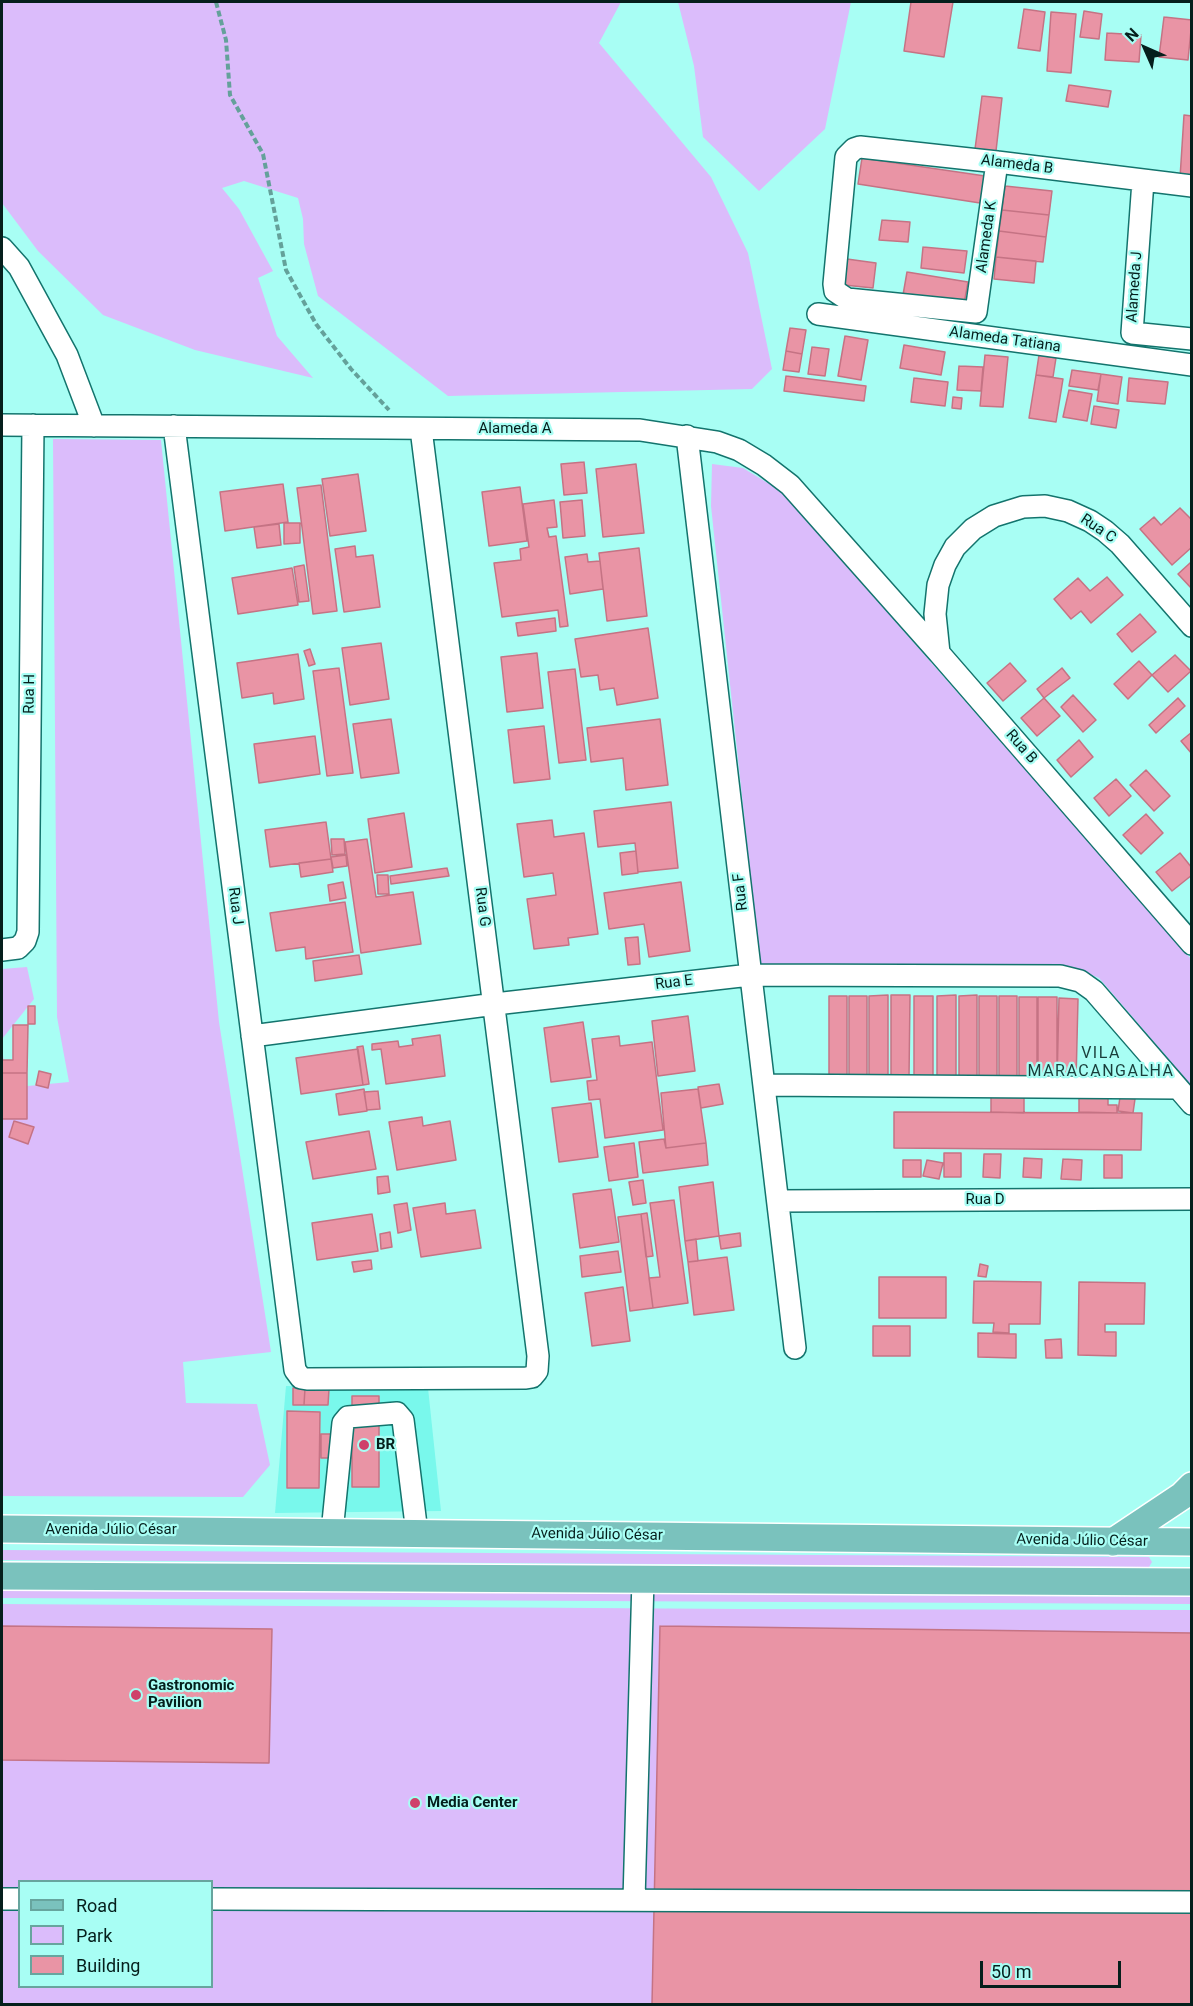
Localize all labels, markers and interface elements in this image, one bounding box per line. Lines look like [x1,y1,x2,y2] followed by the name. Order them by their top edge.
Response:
[1115,18,1175,78] north arrow
[1121,24,1143,46] text: N
[980,152,1054,178] street label: Alameda B
[973,200,1001,274] street label: Alameda K
[1124,251,1146,323] street label: Alameda J
[948,323,1062,357] street label: Alameda Tatiana
[479,420,551,438] street label: Alameda A
[1077,511,1119,547] street label: Rua C
[21,674,39,714] street label: Rua H
[1002,726,1040,768] street label: Rua B
[730,872,752,912] street label: Rua F
[224,886,246,926] street label: Rua J
[471,886,493,928] street label: Rua G
[654,972,694,994] street label: Rua E
[1028,1044,1174,1082] district label: VILA MARACANGALHA
[965,1191,1005,1209] street label: Rua D
[376,1436,395,1454] place label: BR
[357,1438,371,1452] marker: BR
[45,1521,177,1539] street label: Avenida Júlio César
[531,1525,663,1545] street label: Avenida Júlio César
[1016,1531,1148,1551] street label: Avenida Júlio César
[148,1677,234,1712] place label: Gastronomic Pavilion
[129,1688,143,1702] marker: Gastronomic Pavilion
[427,1794,517,1812] place label: Media Center
[408,1796,422,1810] marker: Media Center
[18,1880,213,1988] legend
[76,1895,117,1916] text: Road
[76,1925,112,1946] text: Park
[983,1949,1124,1987] scale bar
[76,1955,140,1976] text: Building
[991,1961,1031,1982] text: 50 m

